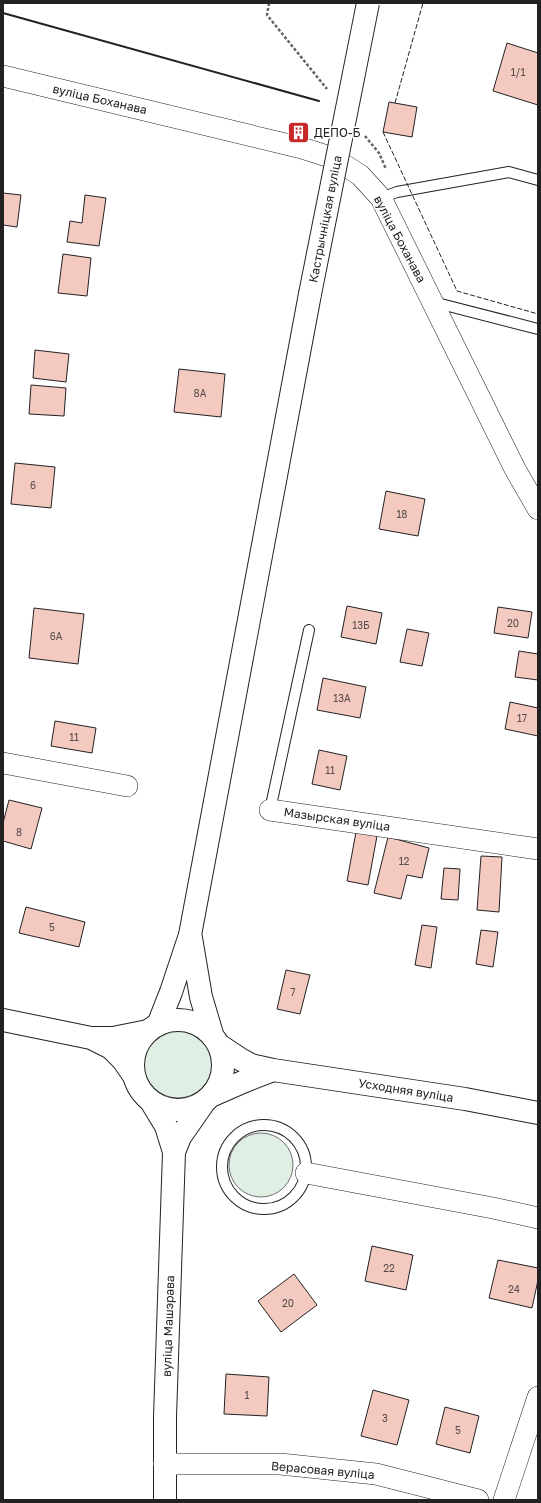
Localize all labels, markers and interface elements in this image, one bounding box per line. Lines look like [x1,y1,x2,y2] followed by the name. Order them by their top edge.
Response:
[511,66,525,78] house number: 1/1
[51,81,149,117] street label: вуліца Боханава
[285,119,311,145] building icon: ДЕПО-Б
[314,125,361,140] place label: ДЕПО-Б
[305,154,345,284] street label: Кастрычніцкая вуліца
[371,193,429,285] street label: вуліца Боханава
[194,387,207,399] house number: 8А
[30,479,36,491] house number: 6
[397,508,407,520] house number: 18
[507,617,519,629] house number: 20
[352,619,370,631] house number: 13Б
[50,630,63,642] house number: 6А
[333,692,351,704] house number: 13А
[517,712,527,724] house number: 17
[69,731,79,743] house number: 11
[325,764,335,776] house number: 11
[283,804,391,834] street label: Мазырская вуліца
[16,826,22,838] house number: 8
[399,855,410,867] house number: 12
[49,921,55,933] house number: 5
[290,986,296,998] house number: 7
[357,1075,455,1105] street label: Усходняя вуліца
[383,1262,395,1274] house number: 22
[159,1275,177,1377] street label: вуліца Машэрава
[508,1283,520,1295] house number: 24
[282,1297,294,1309] house number: 20
[245,1389,250,1401] house number: 1
[382,1412,388,1424] house number: 3
[455,1424,461,1436] house number: 5
[271,1458,375,1482] street label: Верасовая вуліца

